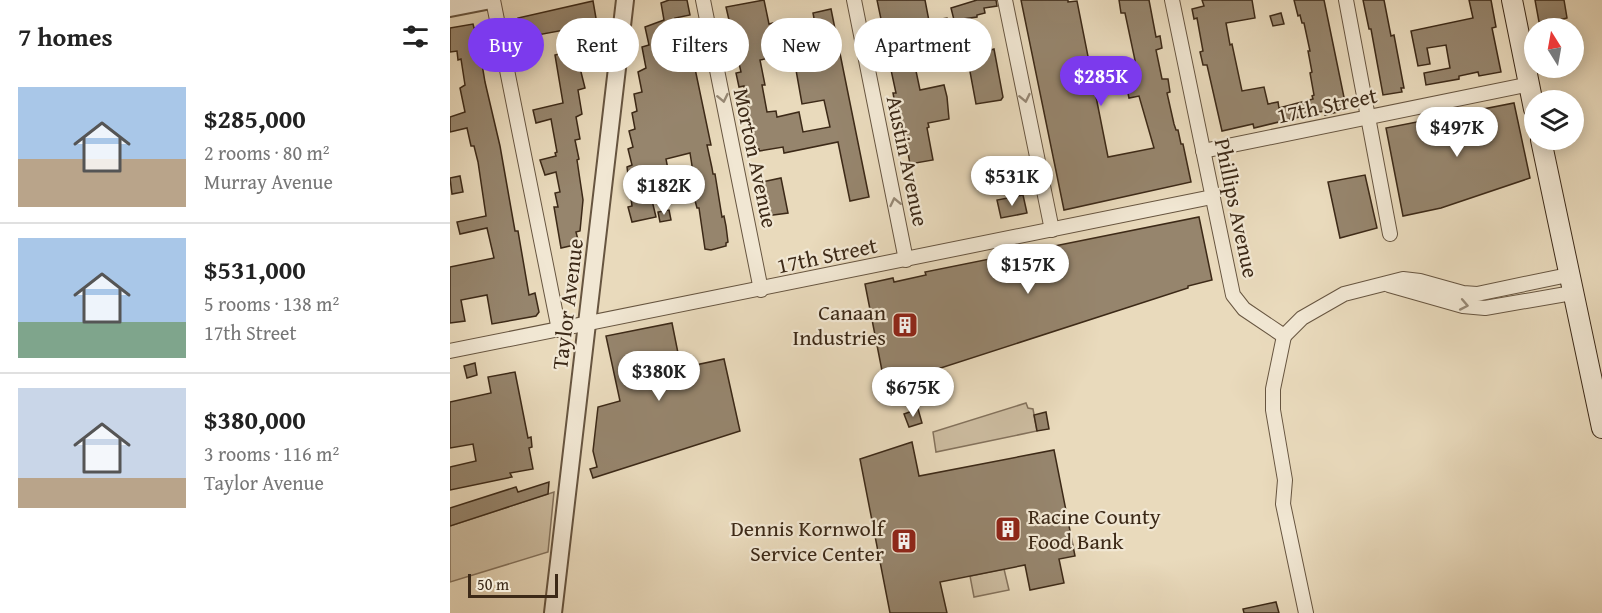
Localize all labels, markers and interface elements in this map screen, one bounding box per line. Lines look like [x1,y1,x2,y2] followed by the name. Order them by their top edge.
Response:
[18,17,113,56] text: 7 homes
[468,18,544,72] chip: Buy
[556,18,639,72] chip: Rent
[651,18,749,72] chip: Filters
[761,18,842,72] chip: New
[854,18,992,72] chip: Apartment
[1524,18,1584,78] north arrow
[1524,18,1584,150] map controls
[399,20,432,53] icon: filters
[1059,56,1143,107] pin: $285K
[1074,61,1128,90] text: $285K
[1274,79,1380,131] street label: 17th Street
[726,85,786,231] street label: Morton Avenue
[1524,90,1584,150] button: layers
[715,93,728,103] one-way arrow
[879,93,937,229] street label: Austin Avenue
[1018,93,1031,103] one-way arrow
[204,99,306,138] text: $285,000
[1415,107,1499,158] pin: $497K
[66,111,138,183] icon: home
[1430,112,1484,141] text: $497K
[1207,135,1267,281] street label: Phillips Avenue
[204,138,330,167] text: 2 rooms · 80 m²
[970,156,1054,207] pin: $531K
[985,161,1039,190] text: $531K
[622,165,706,216] pin: $182K
[204,167,333,196] text: Murray Avenue
[637,170,691,199] text: $182K
[889,198,902,208] one-way arrow
[774,229,880,281] street label: 17th Street
[543,237,591,371] street label: Taylor Avenue
[986,244,1070,295] pin: $157K
[1001,249,1055,278] text: $157K
[204,250,306,289] text: $531,000
[66,262,138,334] icon: home
[204,289,339,318] text: 5 rooms · 138 m²
[792,296,887,353] place label: Canaan Industries
[1459,298,1469,311] one-way arrow
[890,310,920,340] building icon: Canaan Industries
[204,318,297,347] text: 17th Street
[617,351,701,402] pin: $380K
[632,356,686,385] text: $380K
[871,367,955,418] pin: $675K
[886,372,940,401] text: $675K
[204,400,306,439] text: $380,000
[66,412,138,484] icon: home
[204,439,339,468] text: 3 rooms · 116 m²
[204,468,324,497] text: Taylor Avenue
[1028,500,1161,557] place label: Racine County Food Bank
[730,512,887,569] place label: Dennis Kornwolf Service Center
[993,514,1023,544] building icon: Racine County Food Bank
[889,526,919,556] building icon: Dennis Kornwolf Service Center
[468,571,558,598] scale bar
[477,572,509,596] text: 50 m

